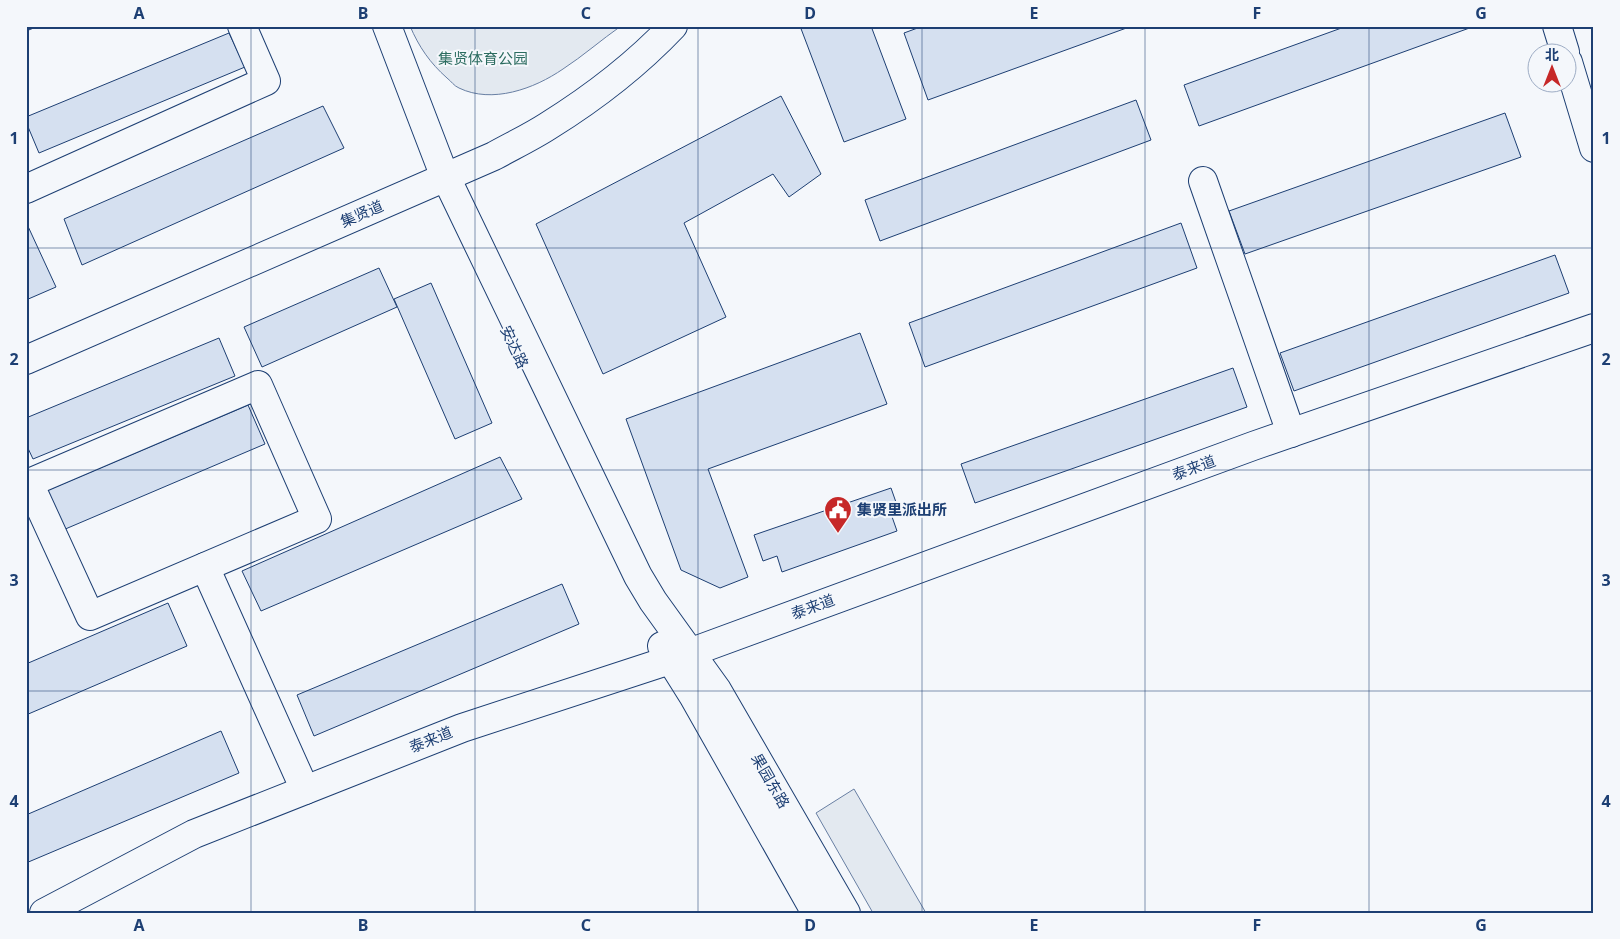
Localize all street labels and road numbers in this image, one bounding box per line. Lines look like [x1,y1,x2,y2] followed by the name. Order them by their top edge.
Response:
[337,195,386,231] street label: 集贤道
[496,322,533,371] street label: 安达路
[1169,450,1218,484] street label: 泰来道
[788,589,837,623] street label: 泰来道
[406,721,455,757] street label: 泰来道
[747,750,795,811] street label: 果园东路

